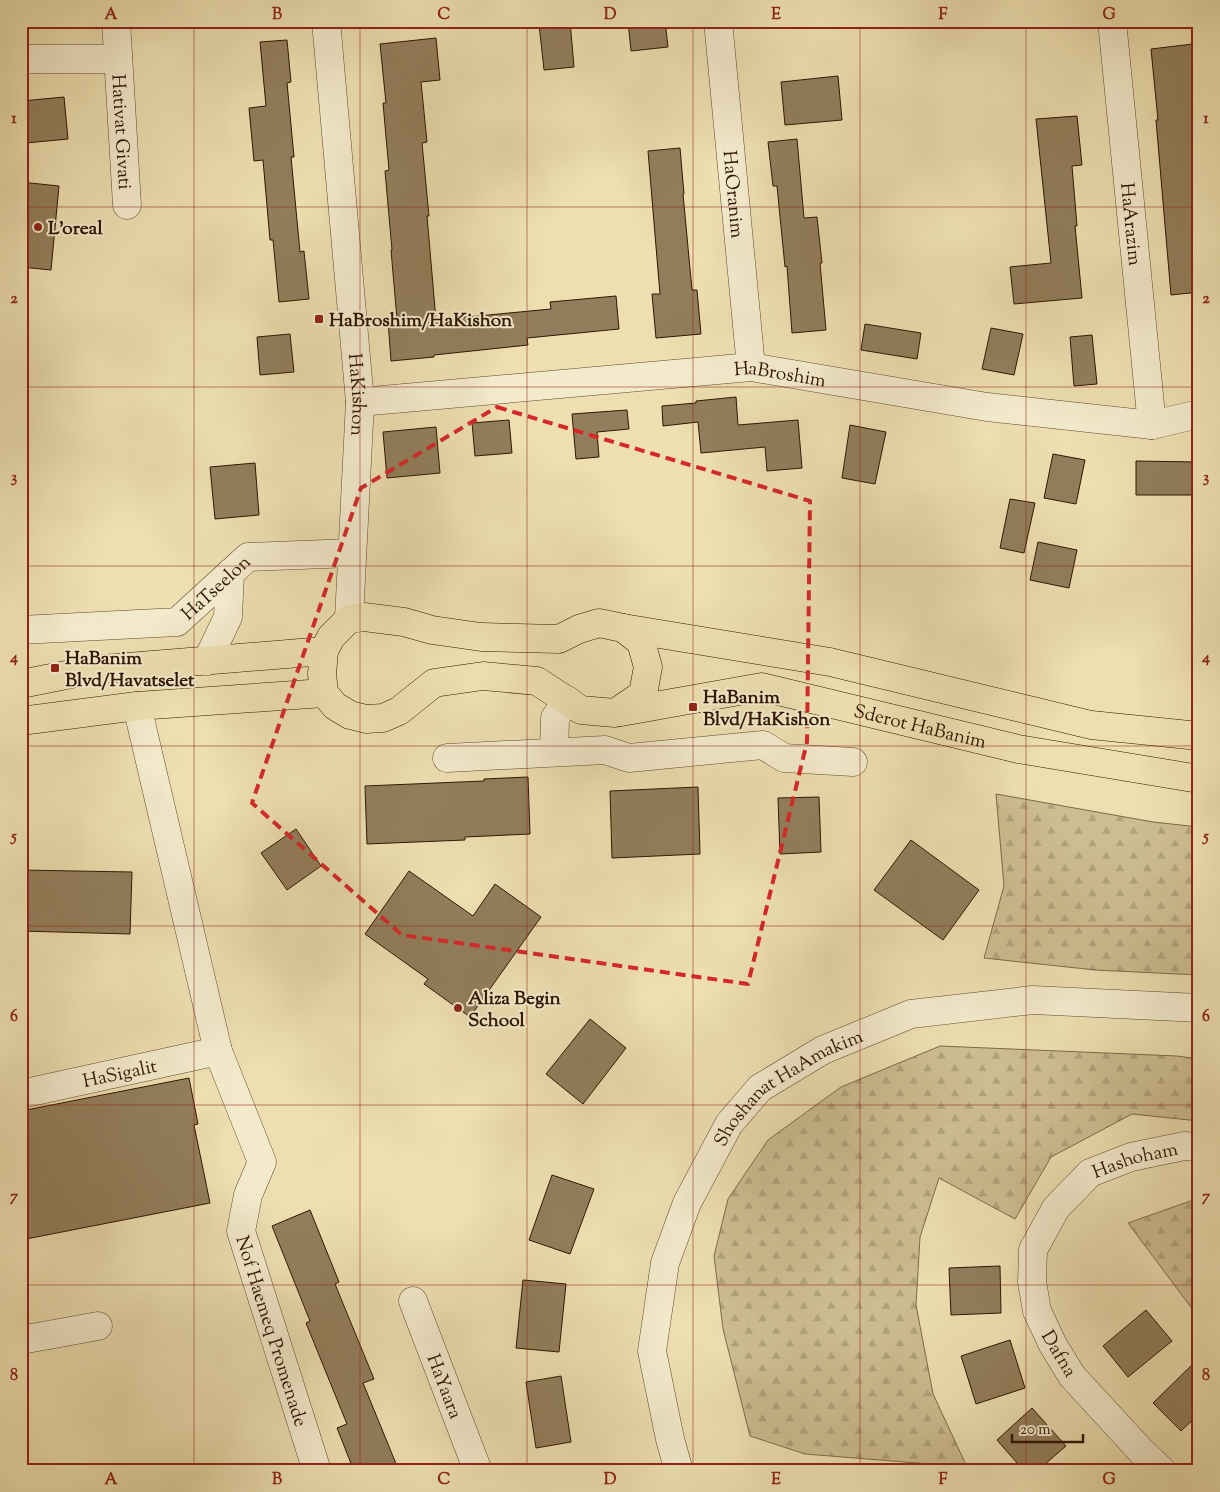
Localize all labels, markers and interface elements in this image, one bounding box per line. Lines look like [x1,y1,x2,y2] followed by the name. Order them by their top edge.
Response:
[105,4,118,27] text: A
[272,4,282,27] text: B
[438,4,451,27] text: C
[604,4,617,27] text: D
[771,4,781,27] text: E
[939,4,948,27] text: F
[1102,4,1116,27] text: G
[103,73,137,191] street label: Hativat Givati
[11,108,17,131] text: 1
[1203,108,1209,131] text: 1
[714,149,750,240] street label: HaOranim
[1112,182,1147,267] street label: HaArazim
[48,216,103,243] place label: L'oreal
[32,221,44,233] marker: L'oreal
[10,288,18,311] text: 2
[1202,288,1210,311] text: 2
[329,308,513,335] place label: HaBroshim/HaKishon
[313,313,325,325] marker: HaBroshim/HaKishon
[340,352,371,437] street label: HaKishon
[733,356,828,396] street label: HaBroshim
[11,467,18,490] text: 3
[1203,467,1210,490] text: 3
[176,550,258,628] street label: HaTseelon
[65,646,195,695] place label: HaBanim Blvd/Havatselet
[9,647,18,670] text: 4
[1201,647,1210,670] text: 4
[49,662,61,674] marker: HaBanim Blvd/Havatselet
[703,685,831,734] place label: HaBanim Blvd/HaKishon
[851,699,989,757] street label: Sderot HaBanim
[687,701,699,713] marker: HaBanim Blvd/HaKishon
[9,826,17,849] text: 5
[1201,826,1209,849] text: 5
[468,986,562,1035] place label: Aliza Begin School
[452,1002,464,1014] marker: Aliza Begin School
[10,1006,18,1029] text: 6
[1202,1006,1210,1029] text: 6
[708,1024,868,1152] street label: Shoshanat HaAmakim
[81,1054,160,1096] street label: HaSigalit
[1089,1137,1181,1187] street label: Hashoham
[10,1186,19,1209] text: 7
[1202,1186,1211,1209] text: 7
[227,1233,313,1431] street label: Nof Haemeq Promenade
[1033,1326,1083,1383] street label: Dafna
[419,1351,468,1423] street label: HaYaara
[10,1365,18,1388] text: 8
[1202,1365,1210,1388] text: 8
[1012,1412,1084,1444] scale bar
[1020,1420,1051,1441] text: 20 m
[105,1469,118,1492] text: A
[272,1469,282,1492] text: B
[438,1469,451,1492] text: C
[604,1469,617,1492] text: D
[771,1469,781,1492] text: E
[939,1469,948,1492] text: F
[1102,1469,1116,1492] text: G

